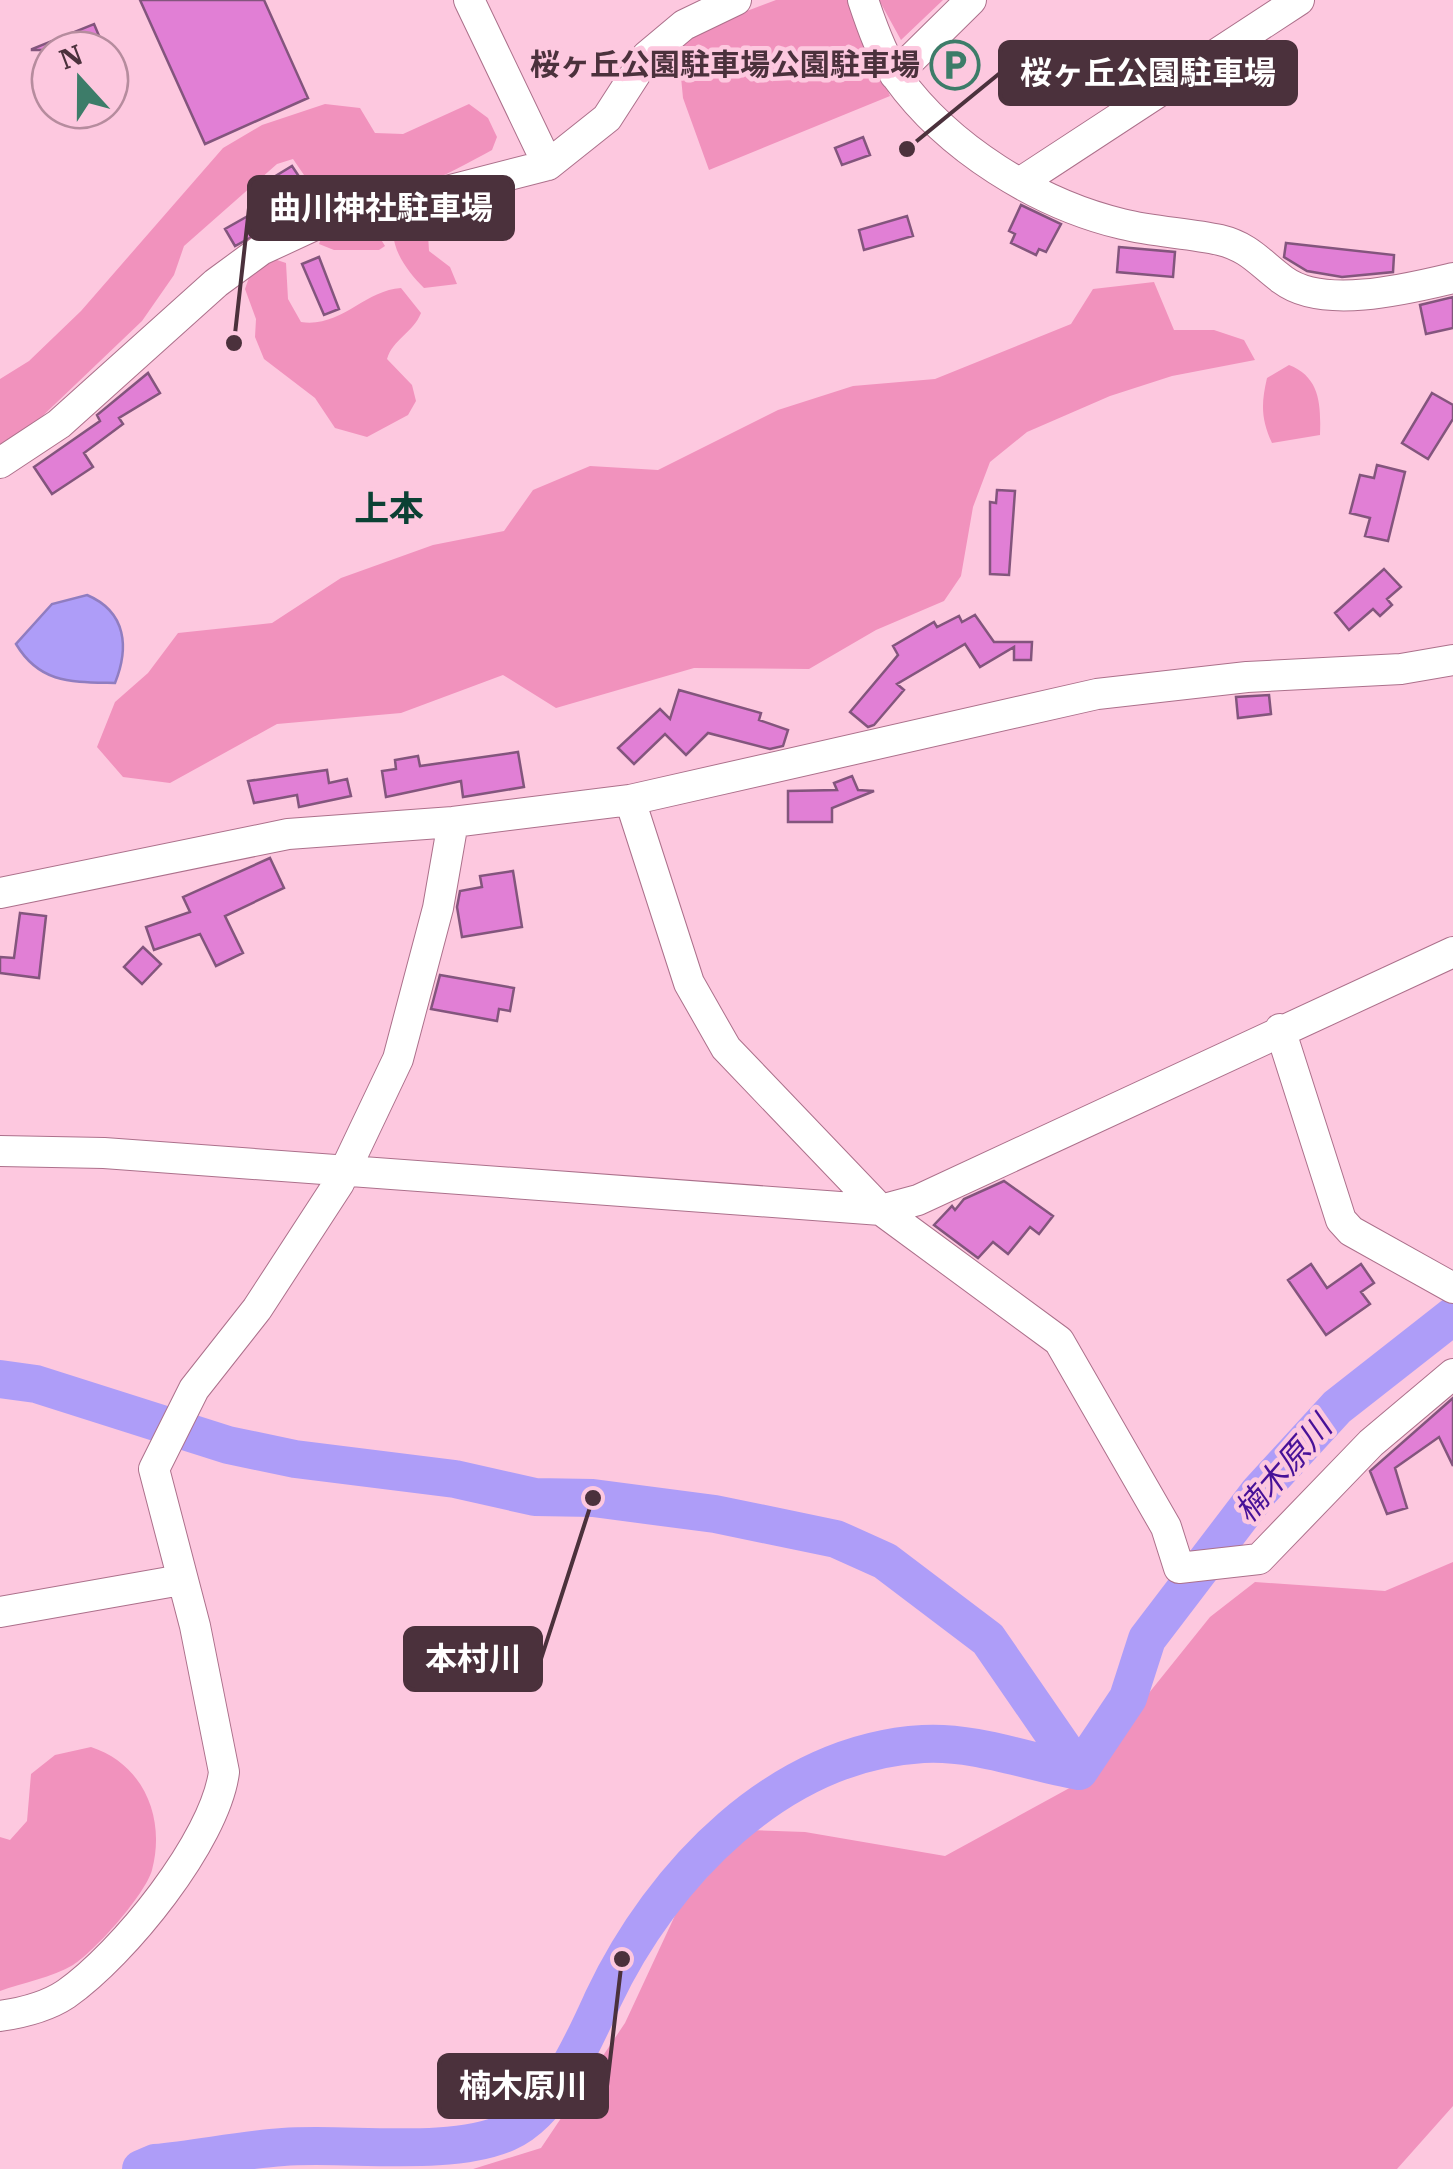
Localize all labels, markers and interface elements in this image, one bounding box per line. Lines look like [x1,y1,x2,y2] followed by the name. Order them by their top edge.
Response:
[30,30,130,130] north arrow
[54,35,88,77] text: N
[929,39,981,91] parking icon: 桜ヶ丘公園駐車場公園駐車場
[1000,42,1296,104] callout: 桜ヶ丘公園駐車場
[530,44,920,83] place label: 桜ヶ丘公園駐車場公園駐車場
[1020,51,1276,93] text: 桜ヶ丘公園駐車場
[249,177,513,239] callout: 曲川神社駐車場
[269,186,493,228] text: 曲川神社駐車場
[354,485,424,531] district label: 上本
[1224,1404,1342,1530] water label: 楠木原川
[405,1628,541,1690] callout: 本村川
[425,1637,521,1679] text: 本村川
[439,2055,607,2117] callout: 楠木原川
[459,2064,587,2106] text: 楠木原川

